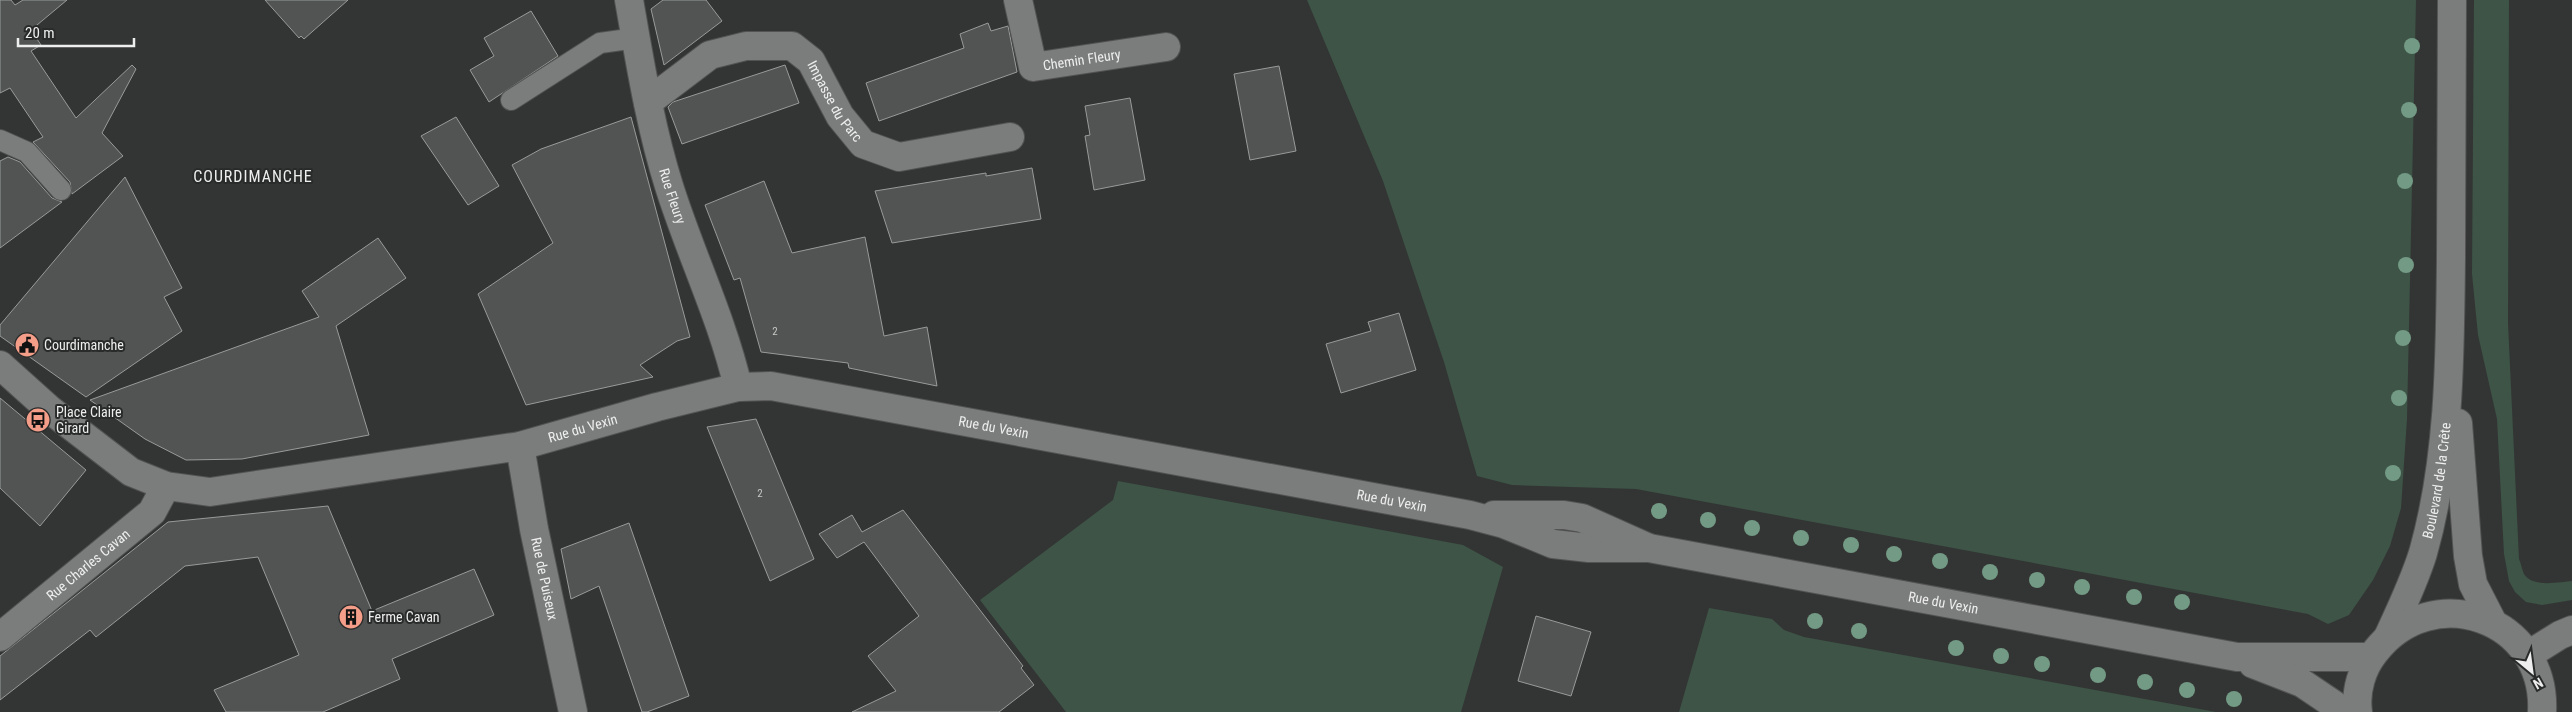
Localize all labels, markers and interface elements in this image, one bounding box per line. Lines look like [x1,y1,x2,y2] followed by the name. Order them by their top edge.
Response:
[18,15,134,47] scale bar
[25,24,55,42] text: 20 m
[1042,46,1122,73] street label: Chemin Fleury
[804,58,866,145] street label: Impasse du Parc
[656,166,689,226] street label: Rue Fleury
[193,167,313,186] district label: COURDIMANCHE
[772,325,778,338] house number: 2
[14,332,40,358] public building icon: Courdimanche
[44,337,124,353] place label: Courdimanche
[56,404,122,436] place label: Place Claire Girard
[25,407,51,433] bus stop icon: Place Claire Girard
[546,411,619,446] street label: Rue du Vexin
[957,413,1030,441] street label: Rue du Vexin
[2419,421,2453,540] street label: Boulevard de la Crête
[1355,486,1428,515] street label: Rue du Vexin
[757,487,763,500] house number: 2
[43,526,133,603] street label: Rue Charles Cavan
[528,536,561,622] street label: Rue de Puiseux
[1907,588,1980,617] street label: Rue du Vexin
[338,604,364,630] building icon: Ferme Cavan
[368,609,440,625] place label: Ferme Cavan
[2507,647,2557,697] north arrow
[2531,674,2546,692] text: N

